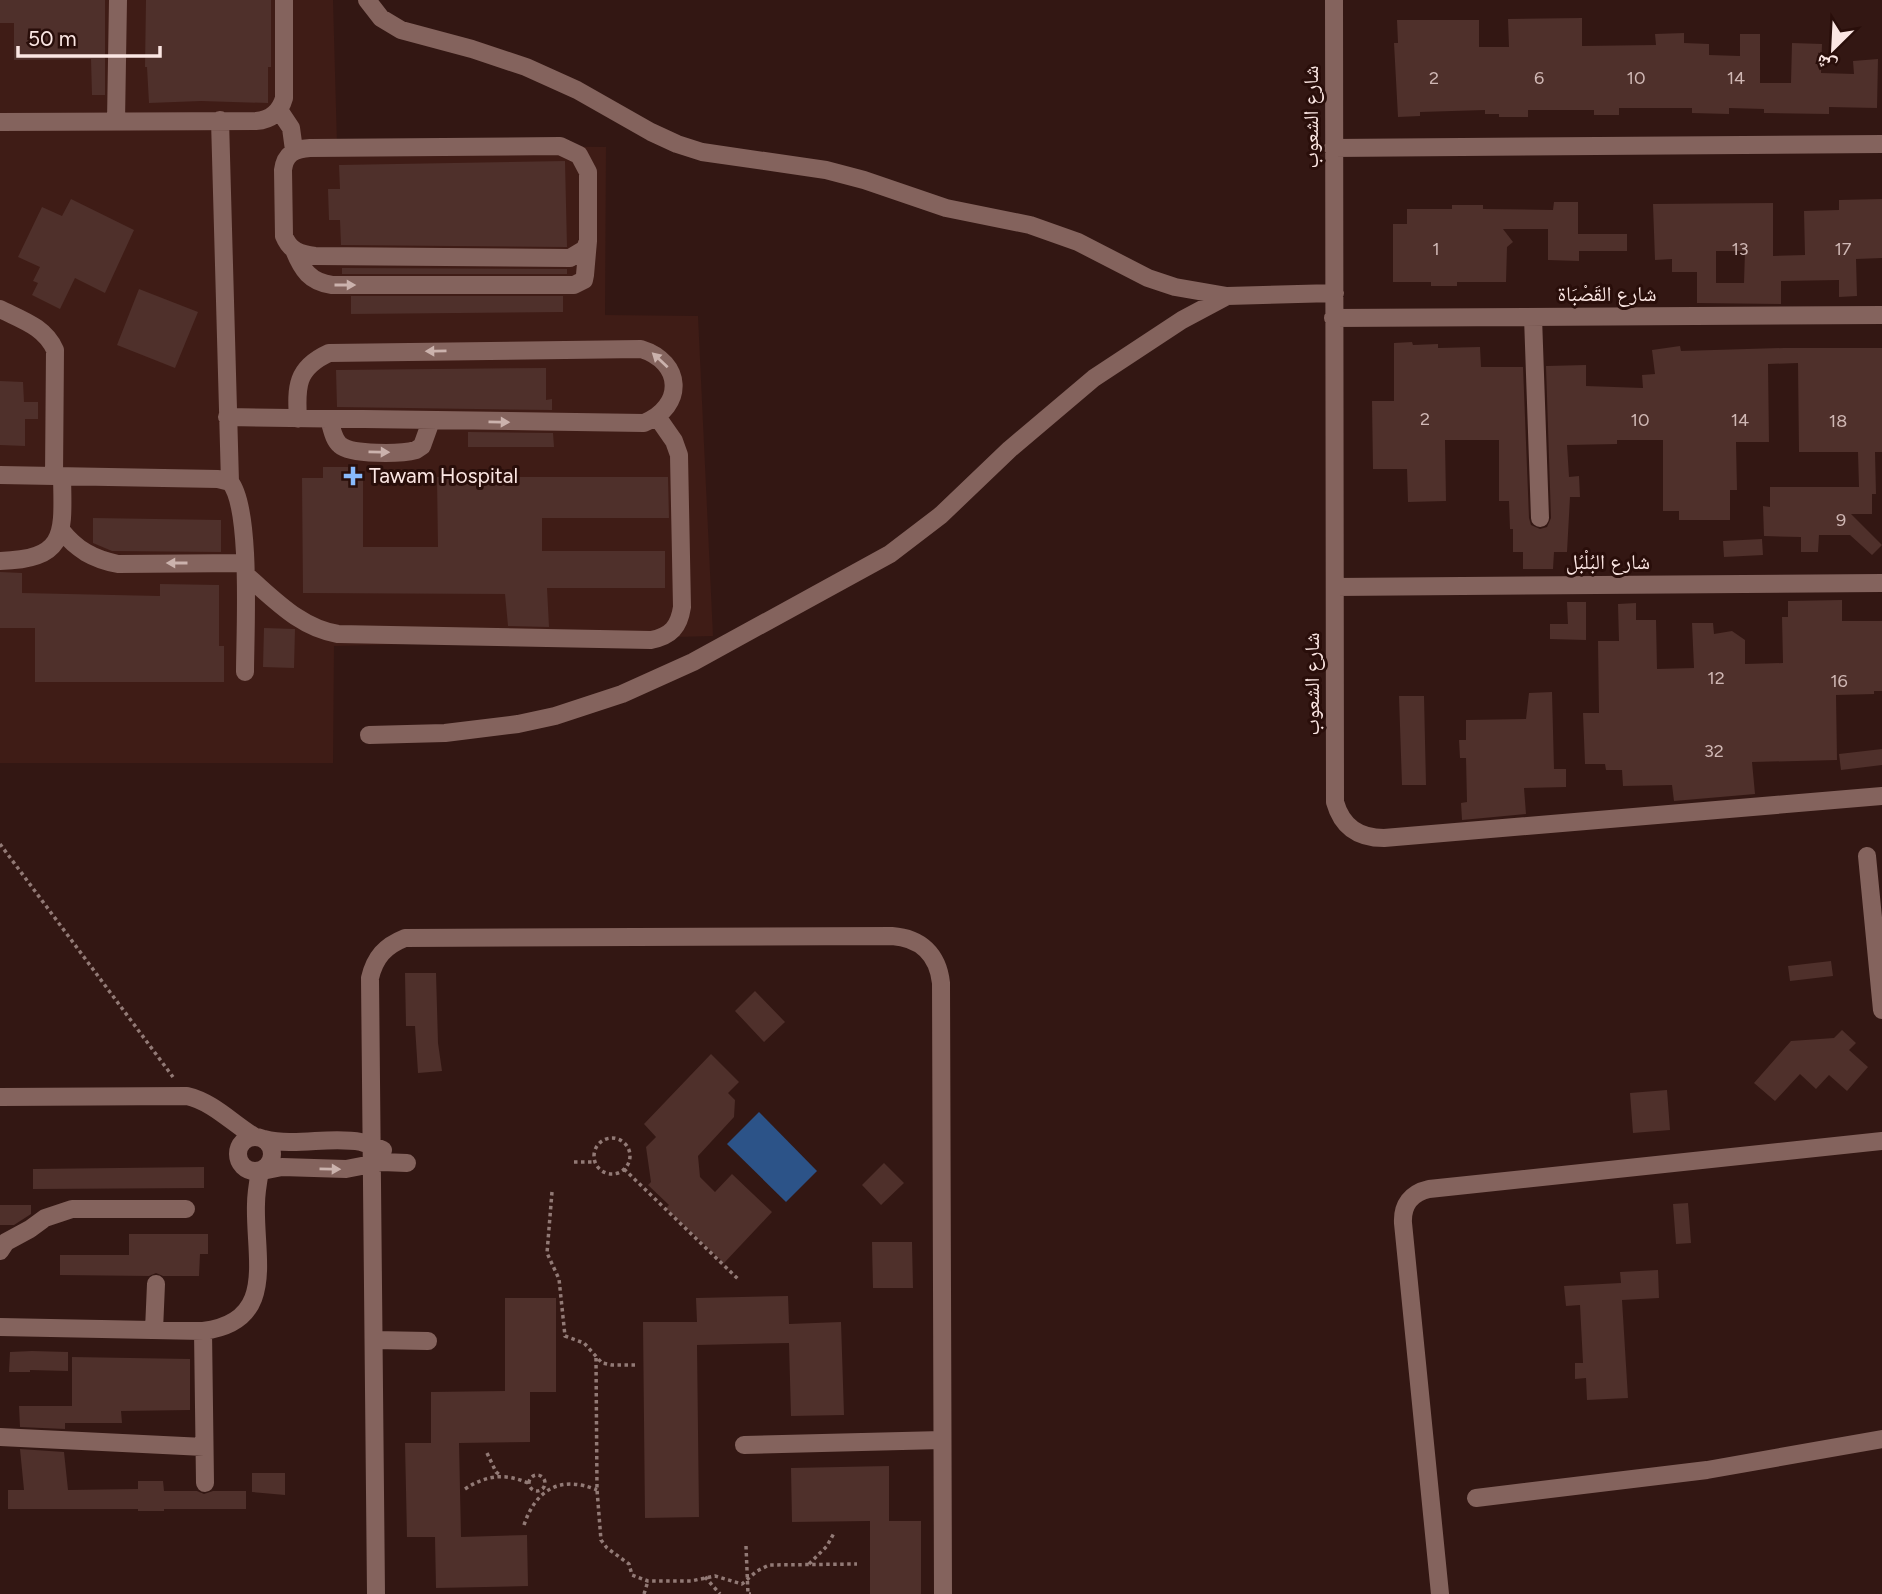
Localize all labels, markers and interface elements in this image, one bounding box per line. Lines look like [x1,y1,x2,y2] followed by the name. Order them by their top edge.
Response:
[18,14,159,58] scale bar
[1798,14,1868,84] north arrow
[28,26,77,51] text: 50 m
[1812,49,1840,79] text: ش
[1298,65,1324,169] street label: شارع الشعوب
[1429,67,1439,89] house number: 2
[1534,67,1544,89] house number: 6
[1627,67,1645,89] house number: 10
[1727,67,1745,89] house number: 14
[1432,238,1440,260] house number: 1
[1731,238,1749,260] house number: 13
[1834,238,1852,260] house number: 17
[334,279,356,291] one-way arrow
[1557,281,1657,307] street label: شارع القَصْبَاة
[425,345,447,357] one-way arrow
[651,352,668,369] one-way arrow
[1420,408,1430,430] house number: 2
[1631,409,1649,431] house number: 10
[1731,409,1749,431] house number: 14
[1829,410,1847,432] house number: 18
[488,416,510,428] one-way arrow
[368,446,390,457] one-way arrow
[369,463,518,488] place label: Tawam Hospital
[343,466,363,486] marker: Tawam Hospital
[1836,509,1846,531] house number: 9
[1566,549,1650,575] street label: شارع البُلْبُل
[166,557,188,569] one-way arrow
[1299,632,1325,736] street label: شارع الشعوب
[1707,667,1725,689] house number: 12
[1830,670,1848,692] house number: 16
[1704,740,1724,762] house number: 32
[319,1163,341,1175] one-way arrow

